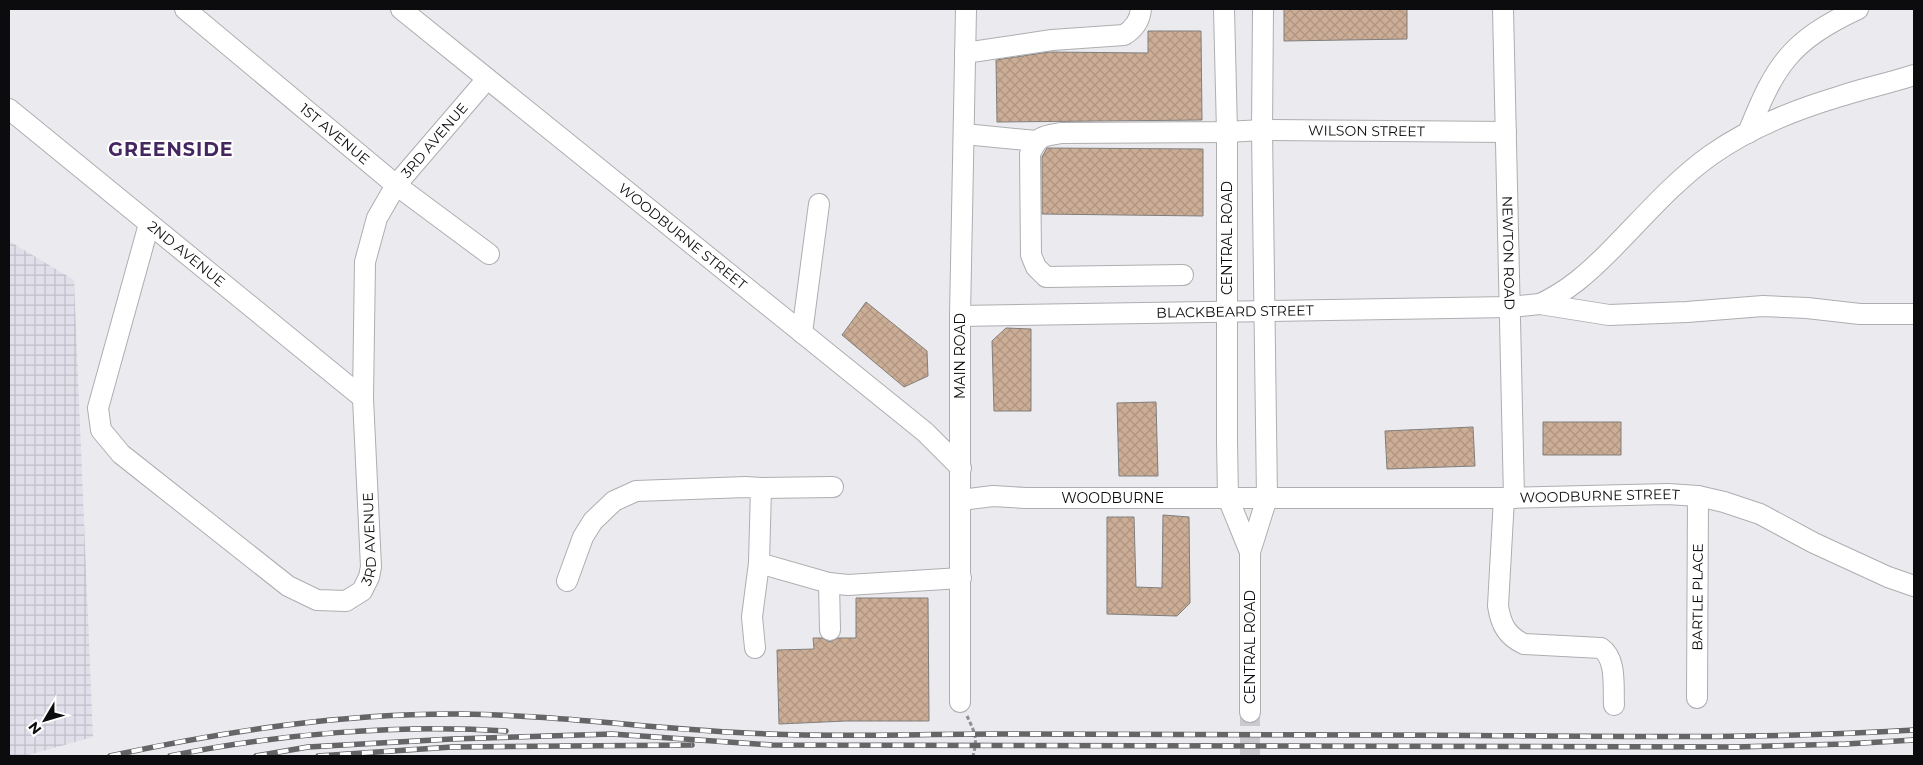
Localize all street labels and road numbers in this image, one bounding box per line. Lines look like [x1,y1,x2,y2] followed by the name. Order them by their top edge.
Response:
[397,99,472,182] street label: 3RD AVENUE
[296,100,373,168] street label: 1ST AVENUE
[1308,121,1425,140] street label: WILSON STREET
[615,179,751,294] street label: WOODBURNE STREET
[1218,181,1236,295] street label: CENTRAL ROAD
[1498,196,1519,310] street label: NEWTON ROAD
[144,217,229,291] street label: 2ND AVENUE
[1156,301,1314,322] street label: BLACKBEARD STREET
[951,313,969,399] street label: MAIN ROAD
[1519,485,1680,507] street label: WOODBURNE STREET
[1061,489,1164,507] street label: WOODBURNE
[357,492,380,589] street label: 3RD AVENUE
[1688,543,1707,651] street label: BARTLE PLACE
[1241,590,1259,704] street label: CENTRAL ROAD

